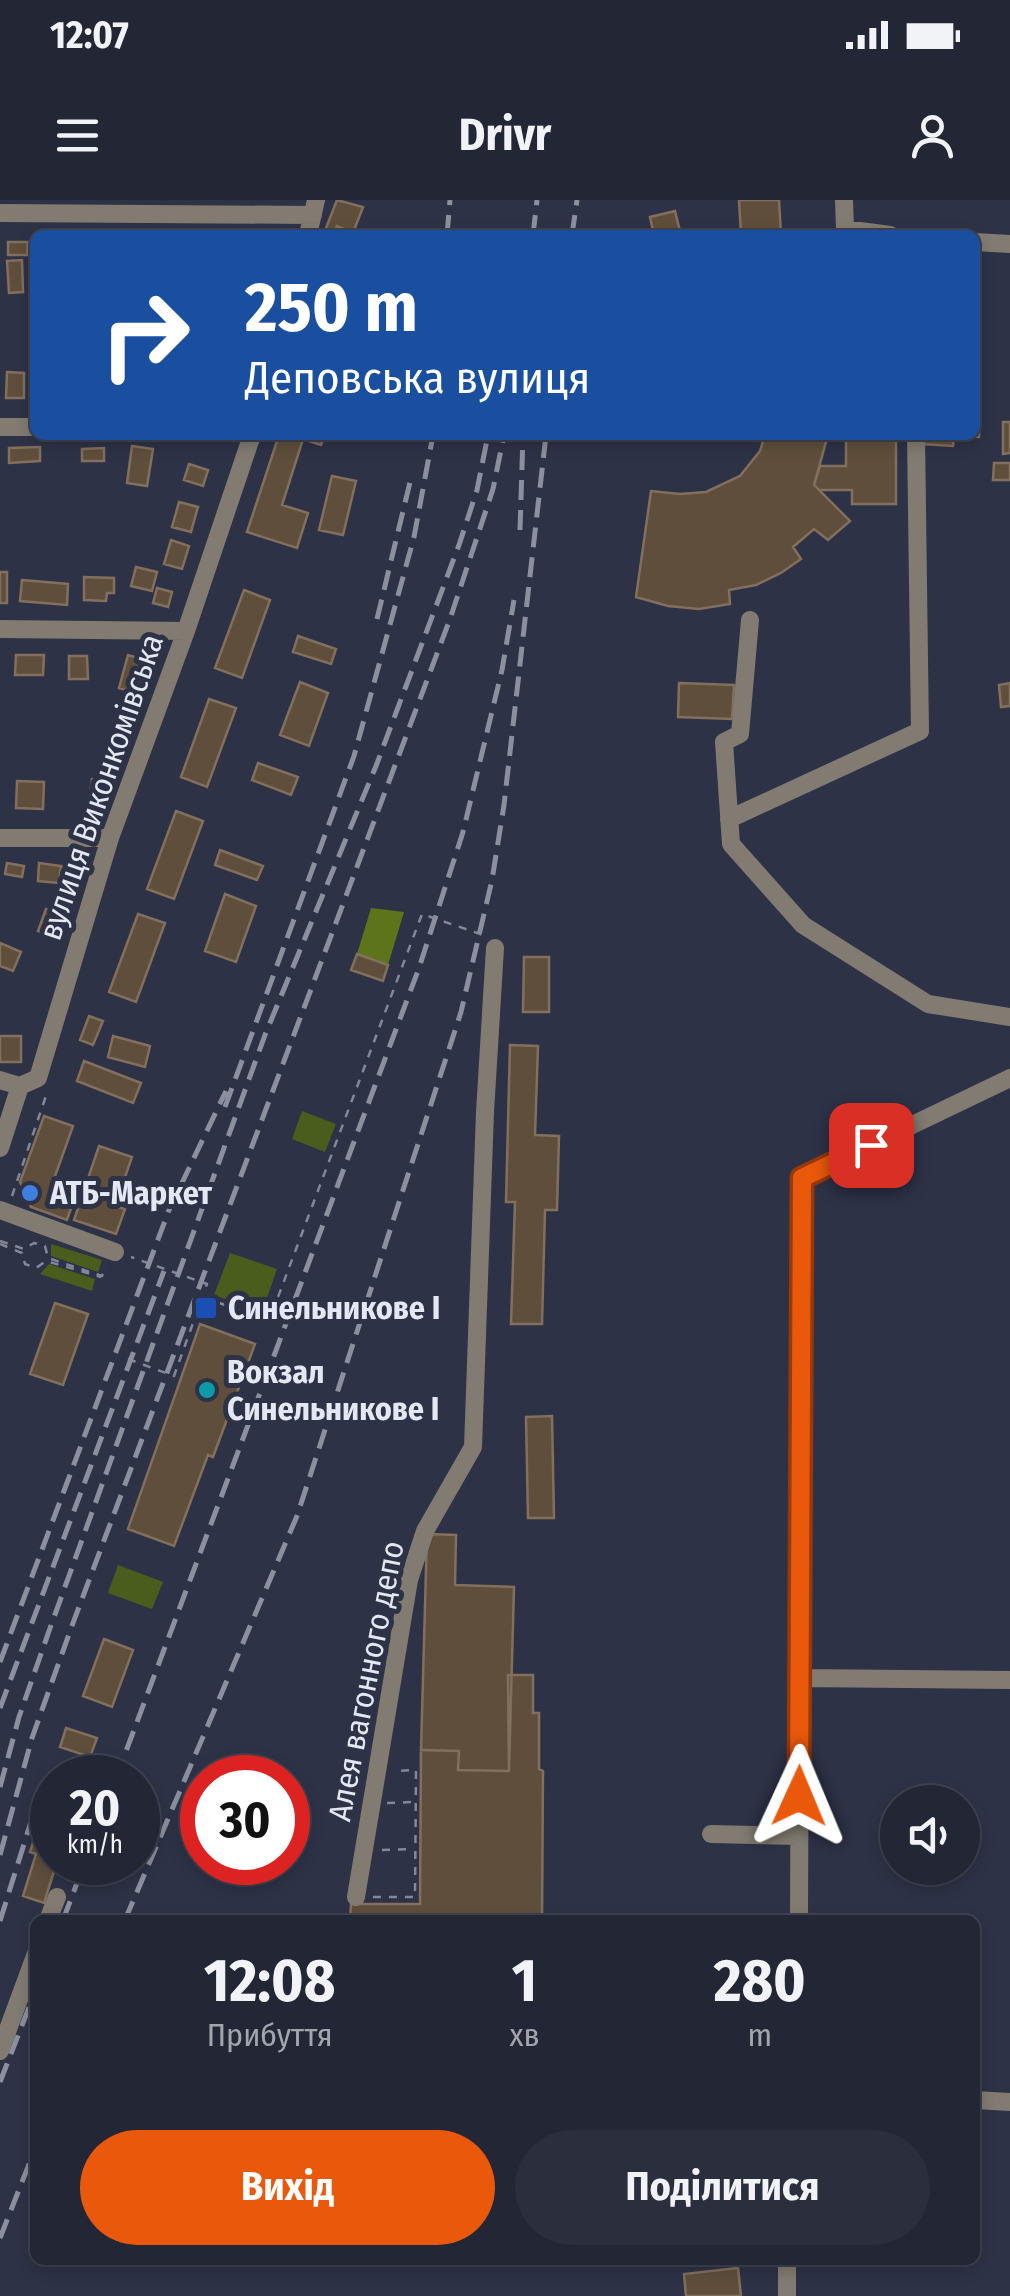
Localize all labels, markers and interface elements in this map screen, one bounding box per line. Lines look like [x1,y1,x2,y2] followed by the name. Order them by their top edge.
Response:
[50,12,129,58] text: 12:07
[50,108,105,163] icon: menu
[459,108,551,162] text: Drivr
[905,108,960,163] icon: person
[245,266,418,350] text: 250 m
[80,270,210,400] icon: right
[245,351,590,405] text: Деповська вулиця
[31,629,171,945] street label: вулиця Виконкомівська
[829,1103,914,1188] pin
[844,1118,899,1173] icon: arrive
[49,1174,212,1212] place label: АТБ-Маркет
[19,1182,41,1204] marker: АТБ-Маркет
[228,1289,440,1327] place label: Синельникове І
[193,1295,219,1321] marker: Синельникове І
[227,1353,439,1428] place label: Вокзал Синельникове І
[196,1379,218,1401] marker: Вокзал Синельникове І
[320,1538,412,1824] street label: Алея вагонного депо
[747,1744,851,1848] position arrow
[180,1755,310,1885] speed limit sign: 30
[70,1778,120,1838] text: 20
[880,1785,980,1885] map controls
[880,1785,980,1885] button: sound
[67,1830,123,1860] text: km/h
[204,1945,335,2017] text: 12:08
[512,1945,537,2017] text: 1
[714,1945,806,2017] text: 280
[207,2016,333,2054] text: Прибуття
[509,2016,540,2054] text: хв
[747,2016,772,2054] text: m
[80,2130,495,2245] button: Вихід
[515,2130,930,2245] button: Поділитися

